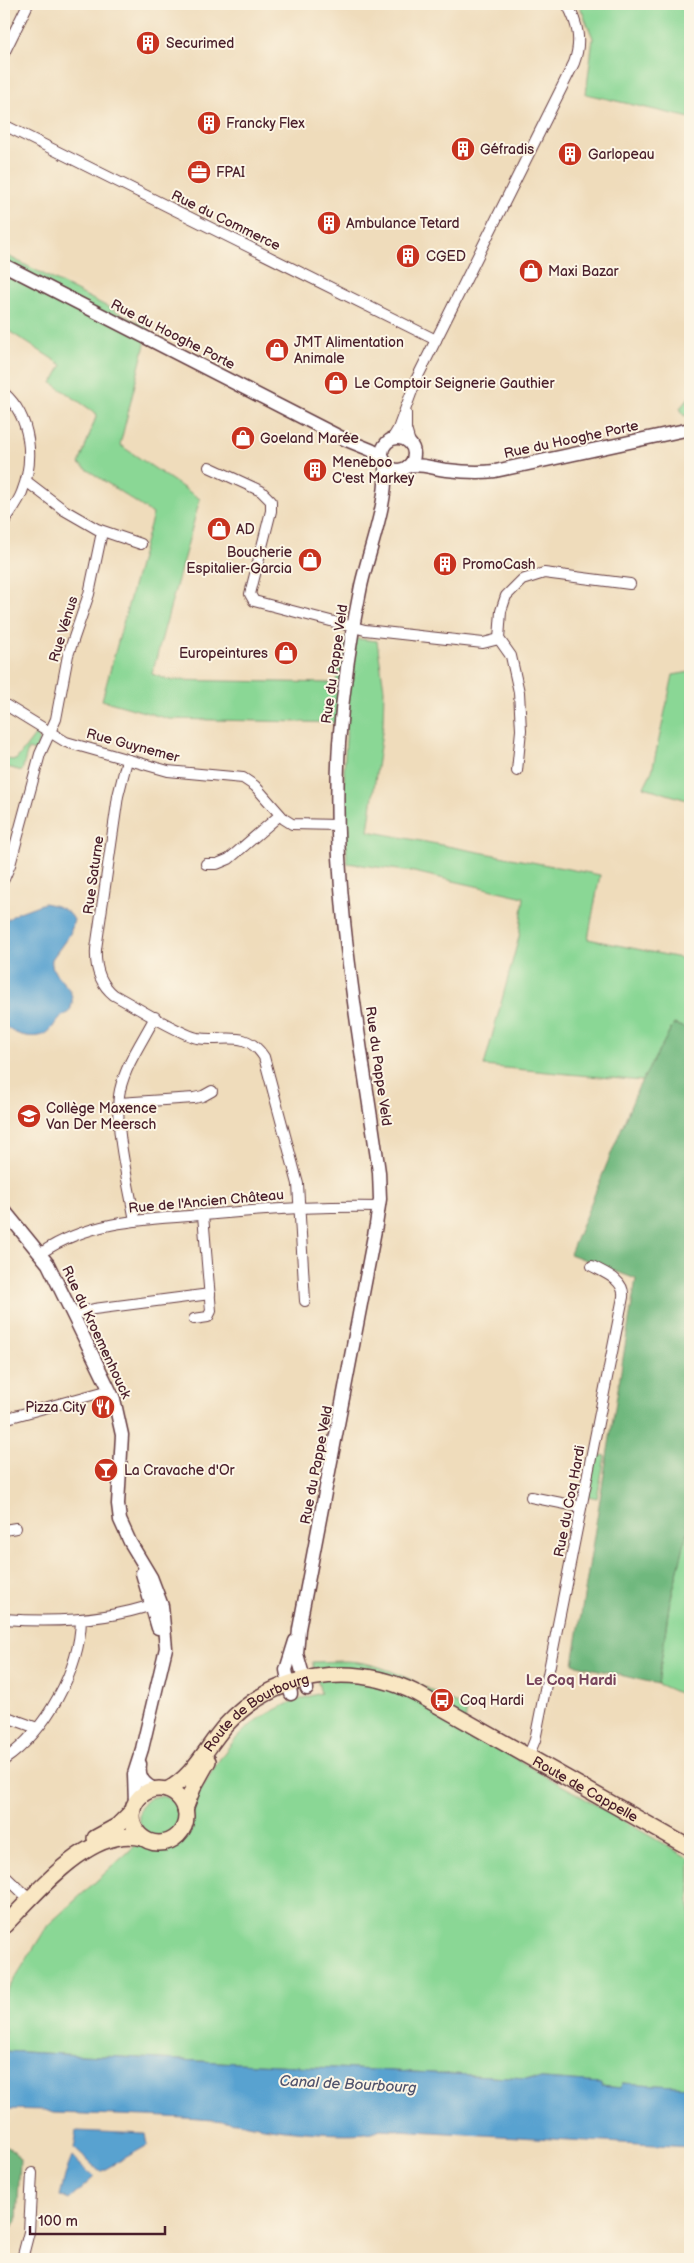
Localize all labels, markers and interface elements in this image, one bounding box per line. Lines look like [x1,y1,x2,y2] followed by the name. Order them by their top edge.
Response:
[135,30,161,56] building icon: Securimed
[166,35,234,52] place label: Securimed
[196,110,222,136] building icon: Francky Flex
[226,115,305,132] place label: Francky Flex
[450,136,476,162] building icon: Géfradis
[480,141,534,158] place label: Géfradis
[557,141,583,167] building icon: Garlopeau
[588,146,655,163] place label: Garlopeau
[186,159,212,185] office icon: FPAI
[216,164,245,181] place label: FPAI
[168,187,283,254] street label: Rue du Commerce
[316,210,342,236] building icon: Ambulance Tetard
[346,215,460,232] place label: Ambulance Tetard
[395,243,421,269] building icon: CGED
[426,248,466,265] place label: CGED
[518,258,544,284] shop icon: Maxi Bazar
[548,263,620,280] place label: Maxi Bazar
[108,296,238,373] street label: Rue du Hooghe Porte
[294,334,404,367] place label: JMT Alimentation Animale
[264,337,290,363] shop icon: JMT Alimentation Animale
[323,370,349,396] shop icon: Le Comptoir Seignerie Gauthier
[354,375,555,392] place label: Le Comptoir Seignerie Gauthier
[502,417,640,462] street label: Rue du Hooghe Porte
[230,425,256,451] shop icon: Goeland Marée
[260,430,359,447] place label: Goeland Marée
[332,454,415,487] place label: Meneboo C'est Markey
[302,457,328,483] building icon: Meneboo C'est Markey
[206,516,232,542] shop icon: AD
[236,521,255,538] place label: AD
[186,544,292,577] place label: Boucherie Espitalier-Garcia
[297,547,323,573] shop icon: Boucherie Espitalier-Garcia
[432,551,458,577] building icon: PromoCash
[462,556,536,573] place label: PromoCash
[45,594,82,664] street label: Rue Vénus
[318,603,351,725] street label: Rue du Pappe Veld
[273,640,299,666] shop icon: Europeintures
[179,645,268,662] place label: Europeintures
[85,725,182,766] street label: Rue Guynemer
[80,835,107,915] street label: Rue Saturne
[362,1005,395,1127] street label: Rue du Pappe Veld
[46,1100,157,1133] place label: Collège Maxence Van Der Meersch
[16,1103,42,1129] school or university icon: Collège Maxence Van Der Meersch
[128,1186,285,1217] street label: Rue de l'Ancien Château
[58,1263,135,1402] street label: Rue du Kroemenhouck
[90,1394,116,1420] restaurant icon: Pizza City
[25,1399,87,1416] place label: Pizza City
[297,1404,336,1526] street label: Rue du Pappe Veld
[550,1444,589,1558] street label: Rue du Coq Hardi
[93,1457,119,1483] bar icon: La Cravache d'Or
[124,1462,236,1479] place label: La Cravache d'Or
[200,1671,311,1755] street label: Route de Bourbourg
[526,1671,616,1690] district label: Le Coq Hardi
[429,1687,455,1713] bus stop icon: Coq Hardi
[460,1692,524,1709] place label: Coq Hardi
[529,1753,641,1826] street label: Route de Cappelle
[279,2071,417,2098] water label: Canal de Bourbourg
[30,2203,165,2235] scale bar
[38,2212,78,2231] text: 100 m

